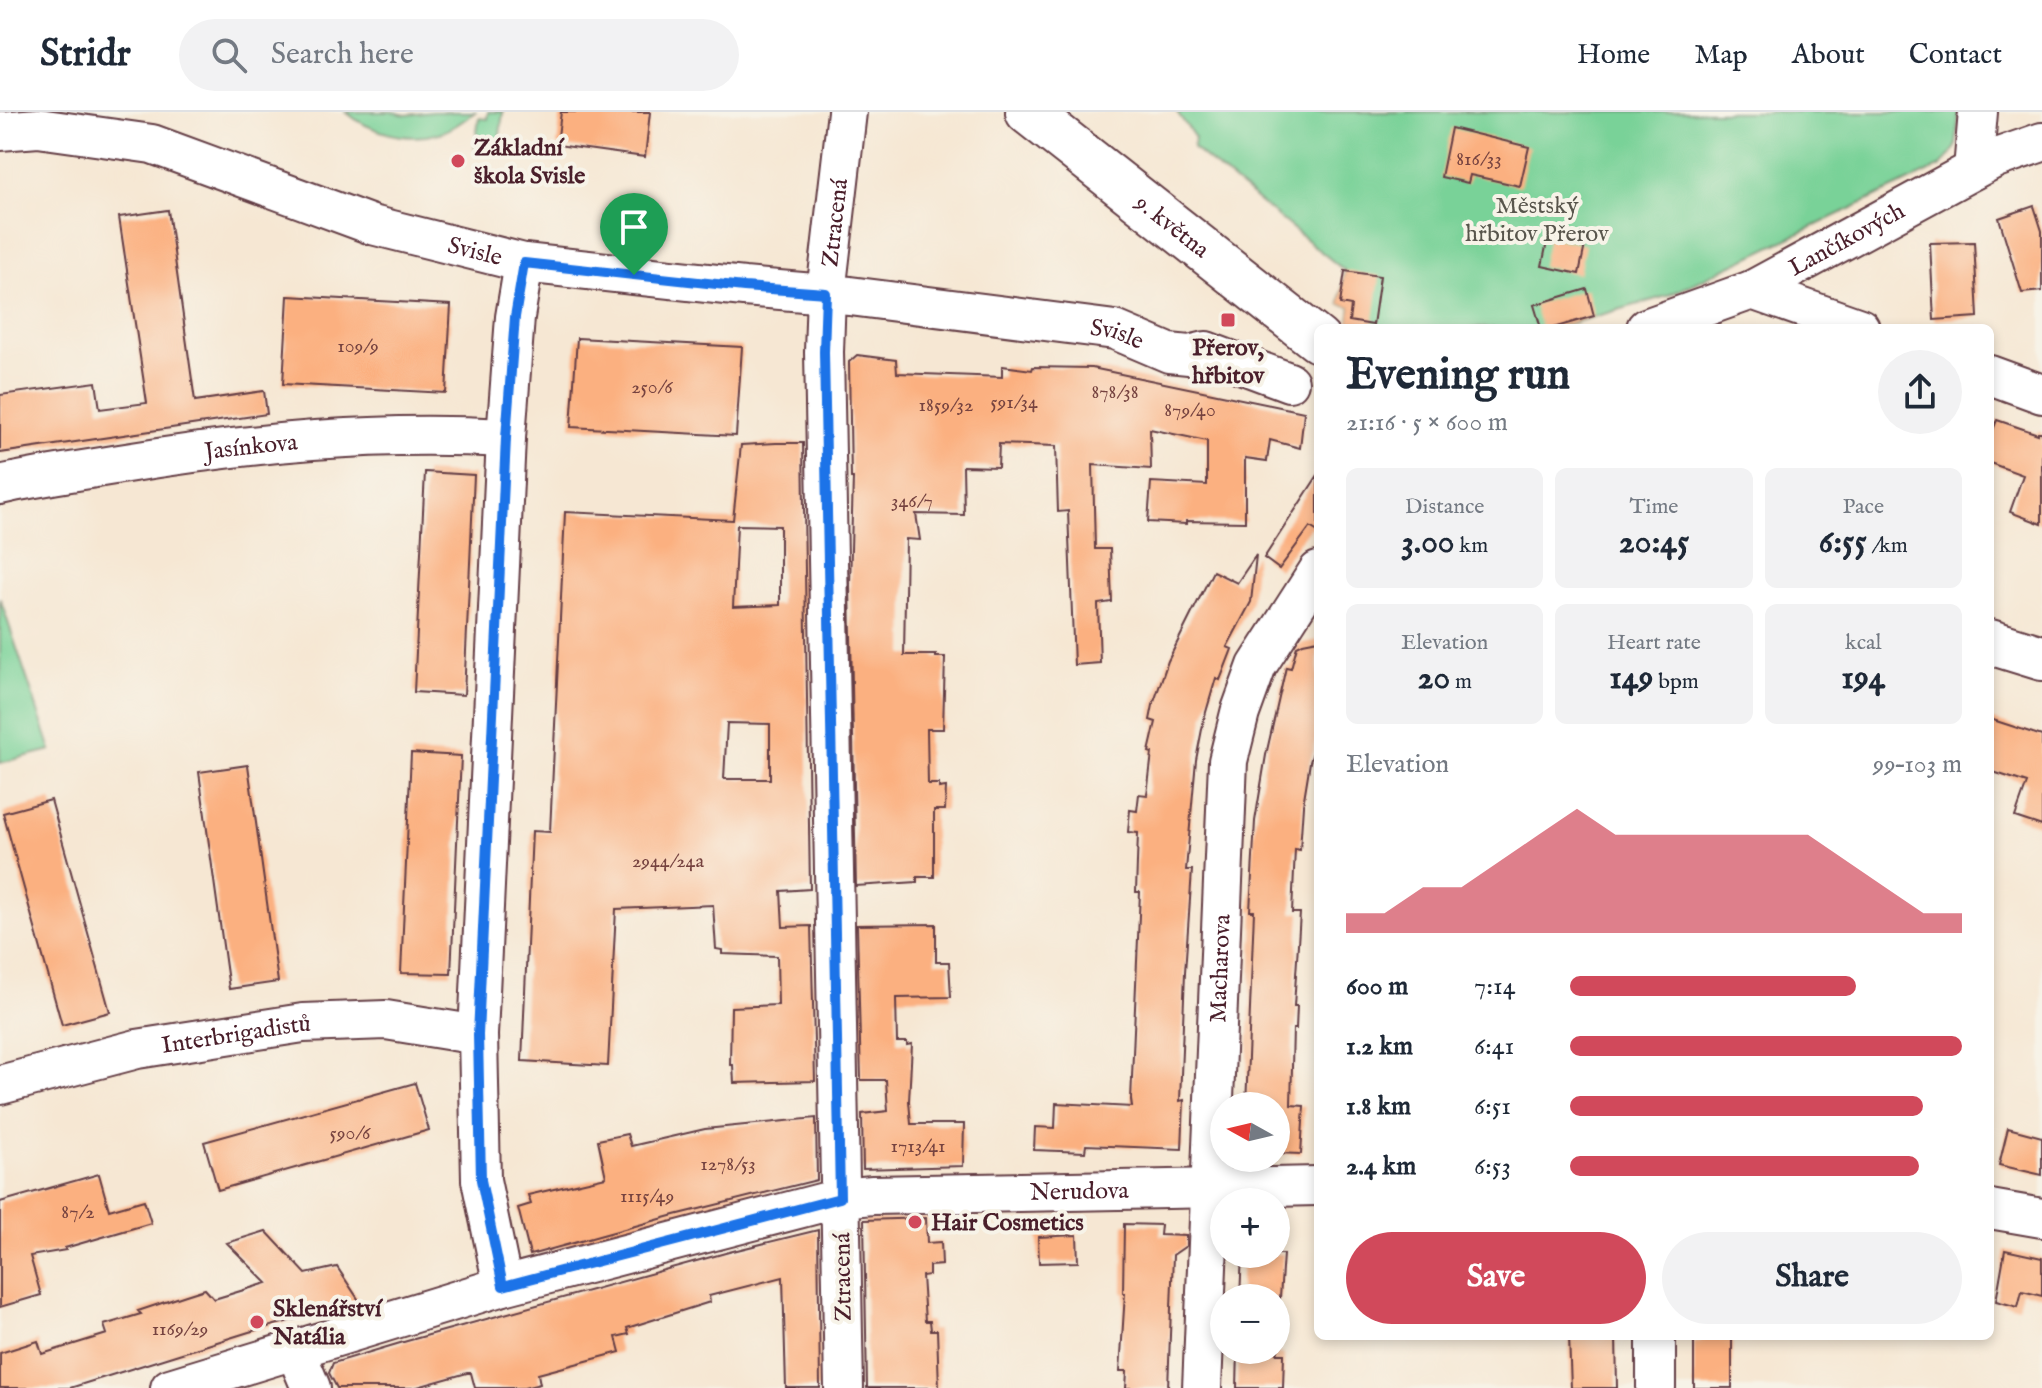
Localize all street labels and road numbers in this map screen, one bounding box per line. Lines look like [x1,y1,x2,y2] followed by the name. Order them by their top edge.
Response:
[815,176,856,269] street label: Ztracená
[1127,187,1216,266] street label: 9. května
[1784,196,1911,284] street label: Lančíkových
[444,231,505,274] street label: Svisle
[1088,313,1148,358] street label: Svisle
[200,427,300,469] street label: Jasínkova
[1203,913,1239,1023] street label: Macharova
[159,1009,311,1062] street label: Interbrigadistů
[1030,1176,1130,1209] street label: Nerudova
[827,1232,860,1322] street label: Ztracená

